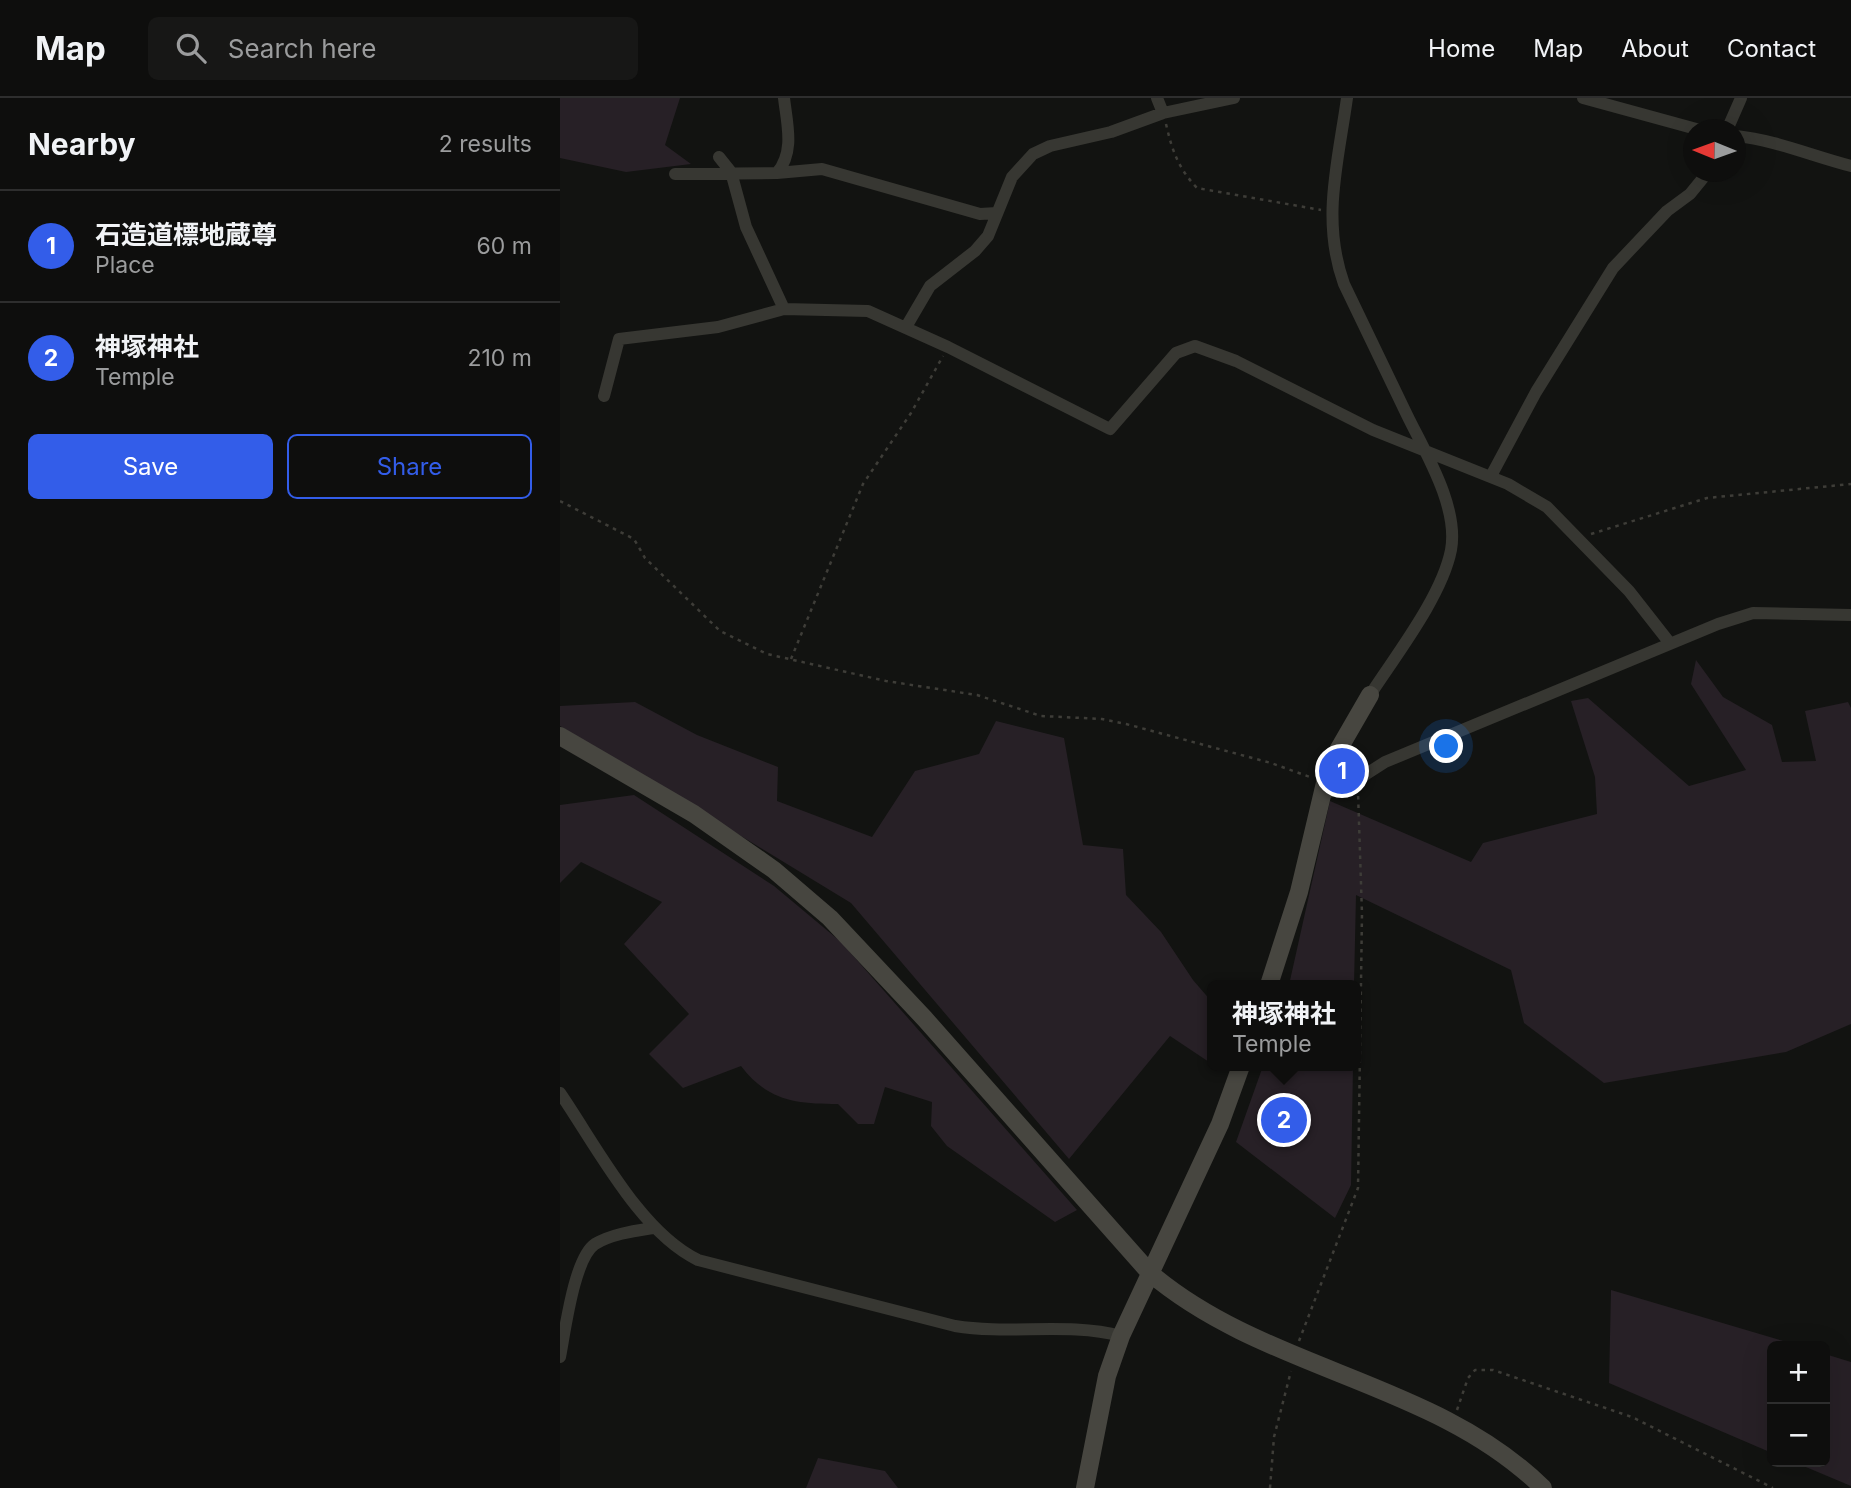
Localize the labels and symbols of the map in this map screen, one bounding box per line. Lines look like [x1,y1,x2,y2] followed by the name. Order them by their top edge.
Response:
[1683,119,1746,182] north arrow
[1429,729,1463,763] your location
[1319,745,1365,797] pin: 1
[1261,1094,1307,1146] pin: 2

